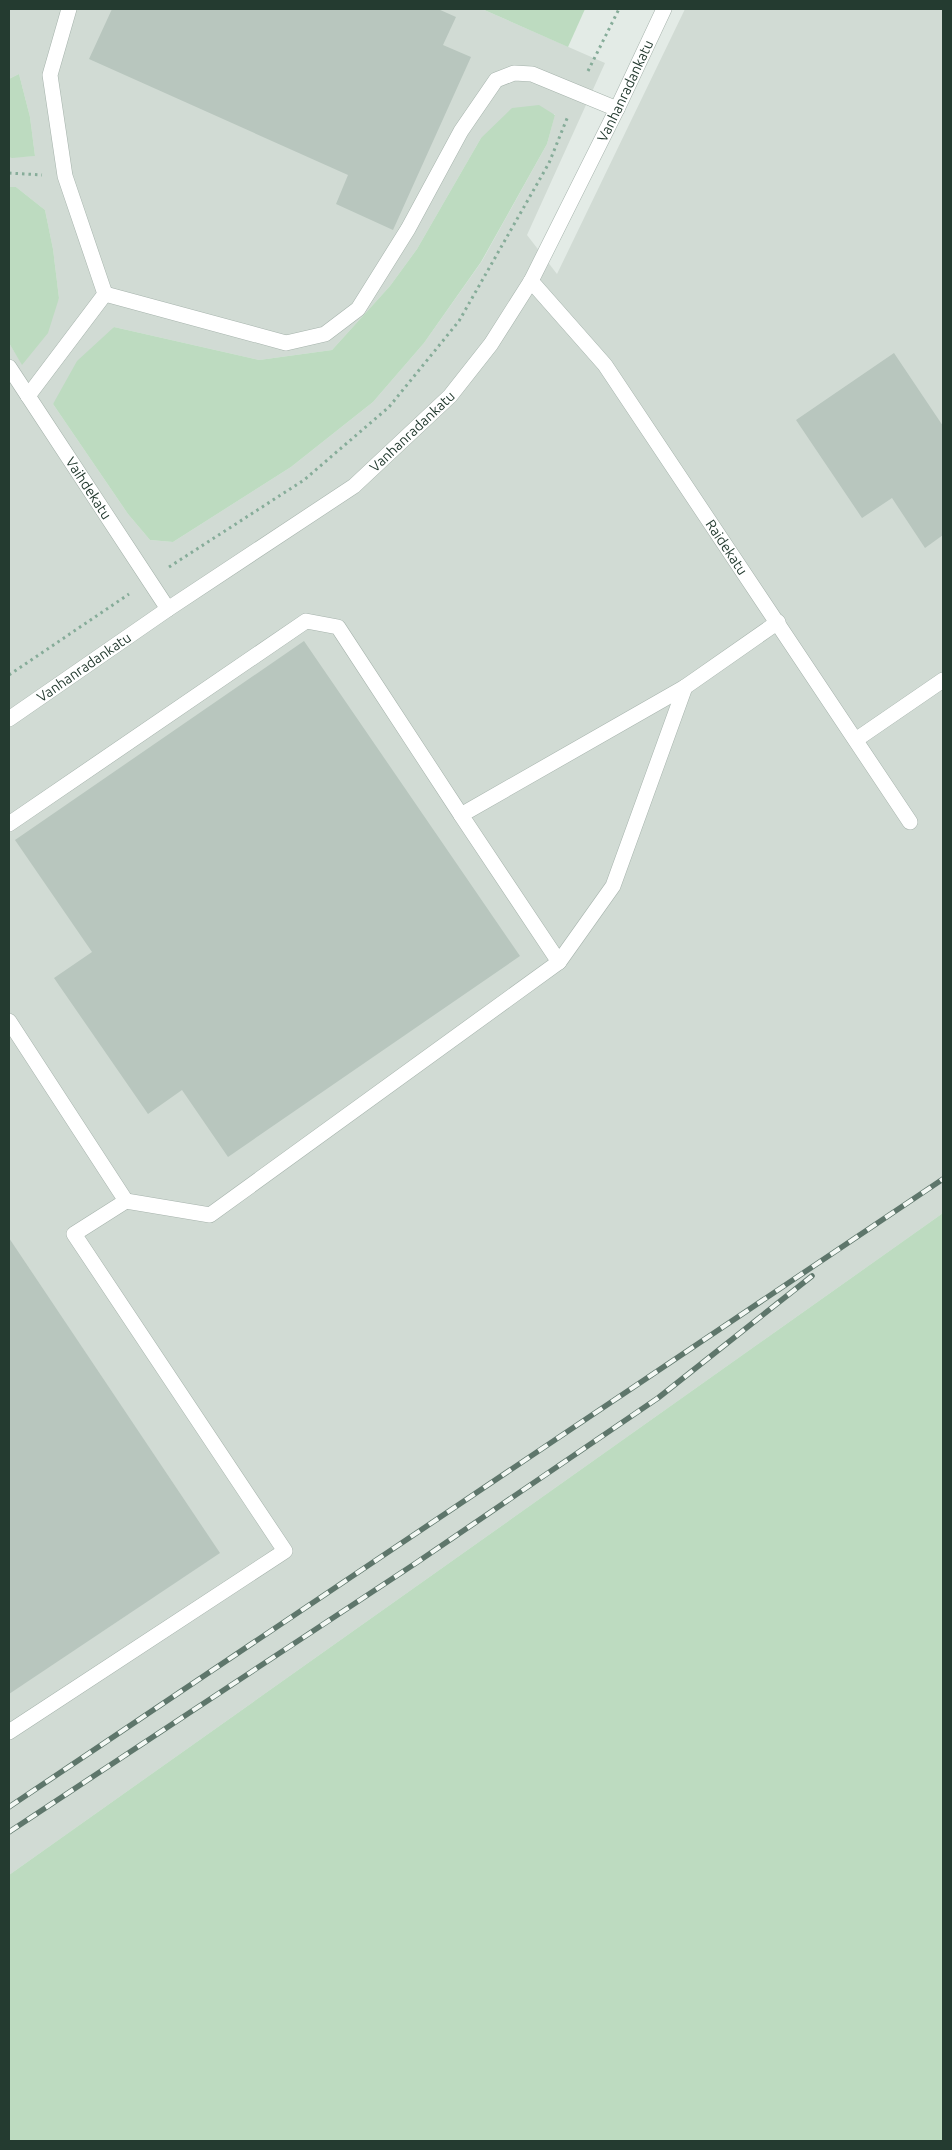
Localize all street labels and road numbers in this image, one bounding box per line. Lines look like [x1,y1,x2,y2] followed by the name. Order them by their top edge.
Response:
[594,37,656,144] street label: Vanhanradankatu
[366,388,458,475] street label: Vanhanradankatu
[62,454,115,522] street label: Vaihdekatu
[702,517,751,578] street label: Raidekatu
[34,629,134,705] street label: Vanhanradankatu

